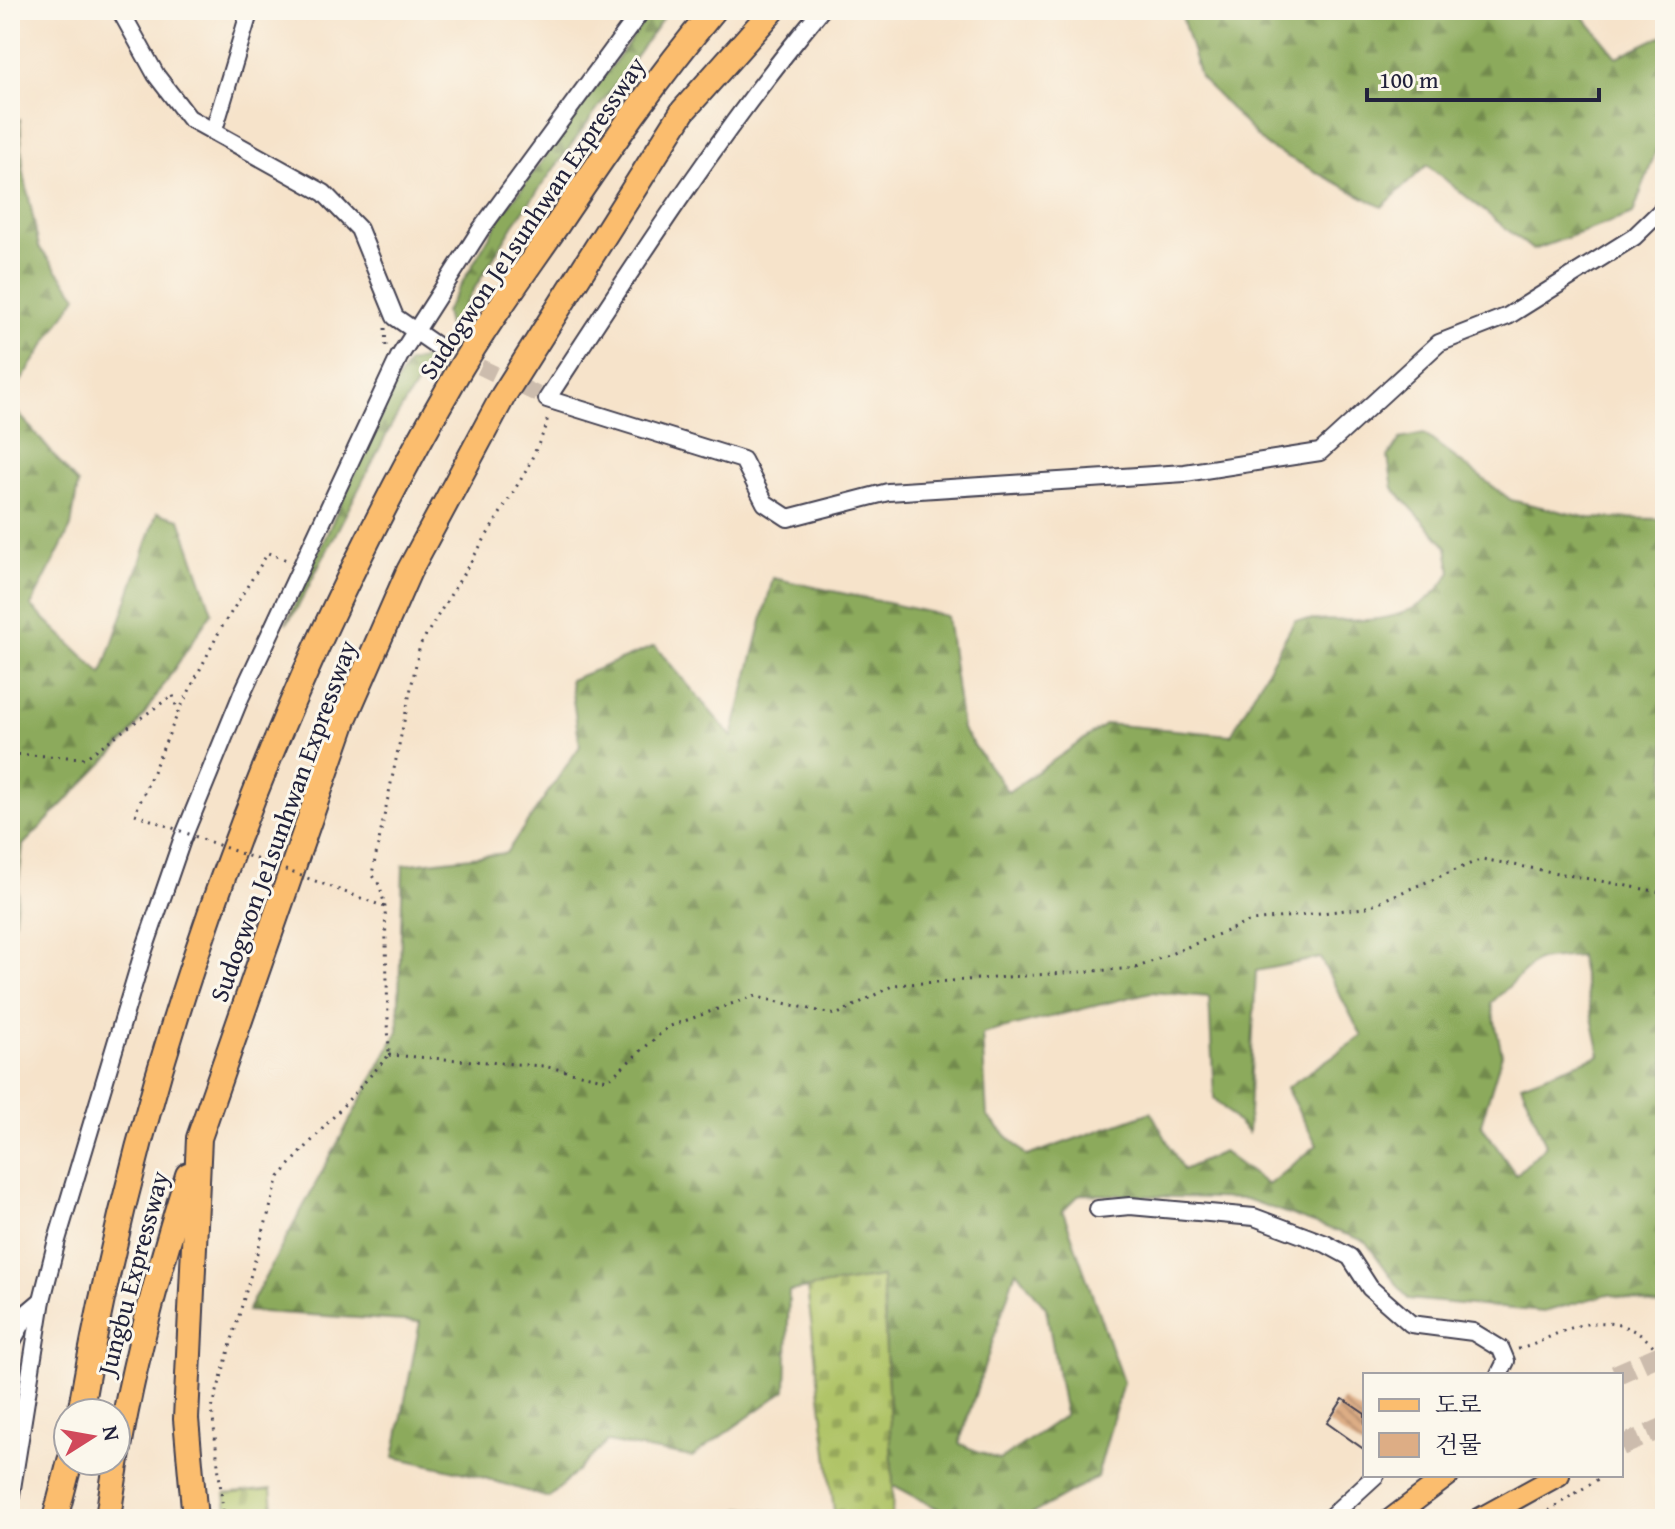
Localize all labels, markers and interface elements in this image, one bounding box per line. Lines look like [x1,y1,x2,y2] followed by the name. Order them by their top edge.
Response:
[408,48,655,387] street label: Sudogwon Je1sunhwan Expressway
[1367,52,1599,102] scale bar
[1379,62,1439,97] text: 100 m
[199,634,366,1007] street label: Sudogwon Je1sunhwan Expressway
[86,1166,179,1382] street label: Jungbu Expressway
[1363,1373,1623,1477] legend
[1435,1387,1481,1422] text: 도로
[52,1397,132,1477] north arrow
[95,1423,129,1444] text: N
[1435,1427,1481,1462] text: 건물

